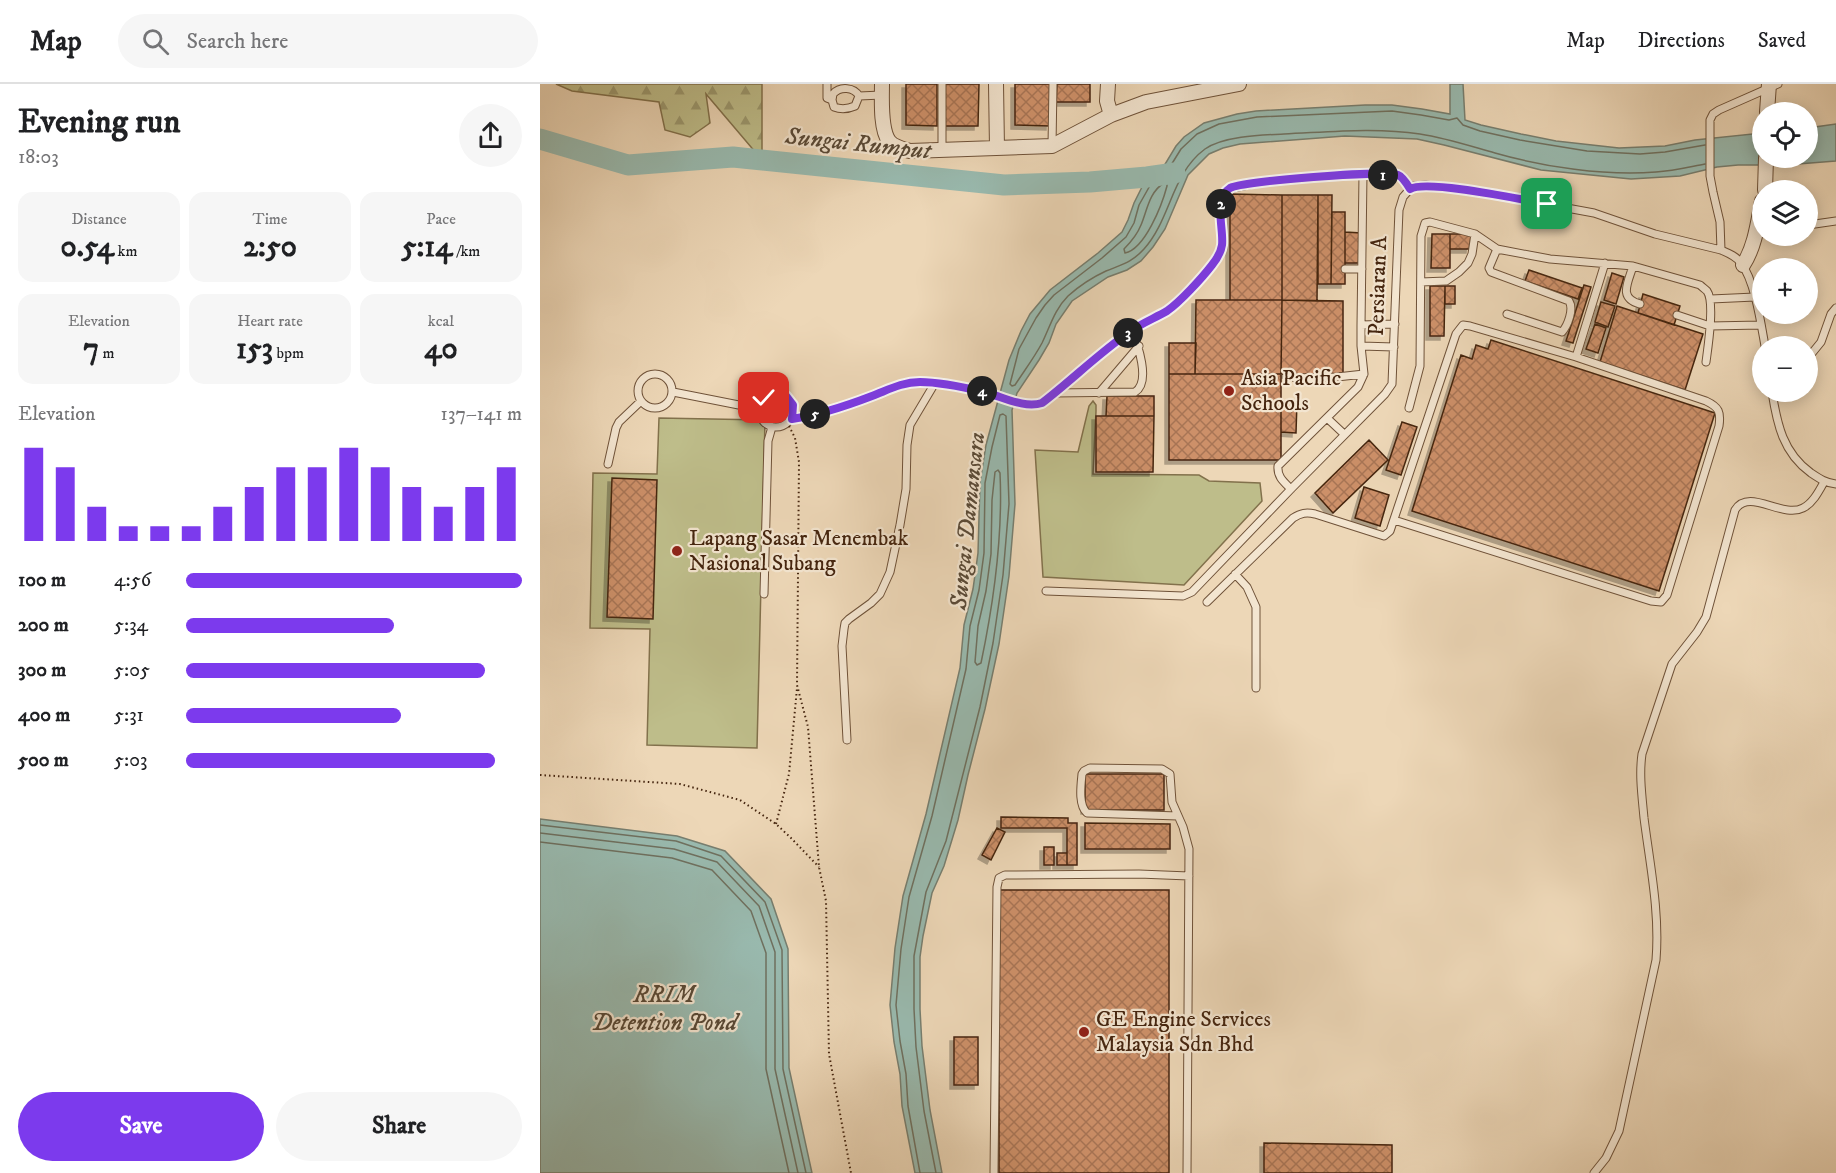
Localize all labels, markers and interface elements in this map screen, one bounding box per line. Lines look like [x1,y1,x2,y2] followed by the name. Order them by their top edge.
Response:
[118,14,538,68] search box
[30,24,82,59] text: Map
[139,25,172,58] icon: search
[187,28,288,55] text: Search here
[1566,28,1605,54] text: Map
[1638,28,1725,54] text: Directions
[1758,28,1806,54] text: Saved
[18,102,180,143] text: Evening run
[1752,102,1818,402] map controls
[1752,102,1818,168] button: locate
[459,104,522,167] button: share
[783,121,934,167] water label: Sungai Rumput
[18,145,59,170] text: 18:03
[1368,160,1398,190] pin: 1
[1380,165,1386,185] text: 1
[1521,178,1572,229] pin
[1752,180,1818,246] button: layers
[1530,187,1563,220] icon: arrive
[1206,189,1236,219] pin: 2
[1217,194,1225,214] text: 2
[71,209,127,229] text: Distance
[253,209,287,229] text: Time
[426,209,456,229] text: Pace
[61,229,114,266] text: 0.54
[243,229,297,266] text: 2:50
[402,229,453,266] text: 5:14
[1363,235,1393,336] street label: Persiaran A
[114,241,137,261] text: km
[453,241,480,261] text: /km
[1752,258,1818,324] button: +
[68,311,130,331] text: Elevation
[237,311,303,331] text: Heart rate
[428,311,454,331] text: kcal
[1113,318,1143,348] pin: 3
[1125,323,1131,343] text: 3
[83,331,99,368] text: 7
[236,331,273,368] text: 153
[424,331,458,368] text: 40
[1752,336,1818,402] button: −
[99,343,115,363] text: m
[273,343,304,363] text: bpm
[1241,365,1341,417] place label: Asia Pacific Schools
[738,372,789,423] pin
[967,376,997,406] pin: 4
[747,381,780,414] icon: check
[977,381,987,401] text: 4
[1222,384,1236,398] marker: Asia Pacific Schools
[800,399,830,429] pin: 5
[18,402,95,427] text: Elevation
[441,402,522,427] text: 137–141 m
[811,404,819,424] text: 5
[944,431,992,612] water label: Sungai Damansara
[689,525,909,577] place label: Lapang Sasar Menembak Nasional Subang
[670,544,684,558] marker: Lapang Sasar Menembak Nasional Subang
[18,568,66,593] text: 100 m
[114,568,151,593] text: 4:56
[18,613,69,638] text: 200 m
[114,613,148,638] text: 5:34
[18,658,66,683] text: 300 m
[114,658,150,683] text: 5:05
[18,703,70,728] text: 400 m
[114,703,144,728] text: 5:31
[18,748,69,773] text: 500 m
[114,748,147,773] text: 5:03
[591,980,741,1038] water label: RRIM Detention Pond
[1096,1006,1271,1058] place label: GE Engine Services Malaysia Sdn Bhd
[1077,1025,1091,1039] marker: GE Engine Services Malaysia Sdn Bhd
[18,1092,264,1161] button: Save
[276,1092,522,1161] button: Share

